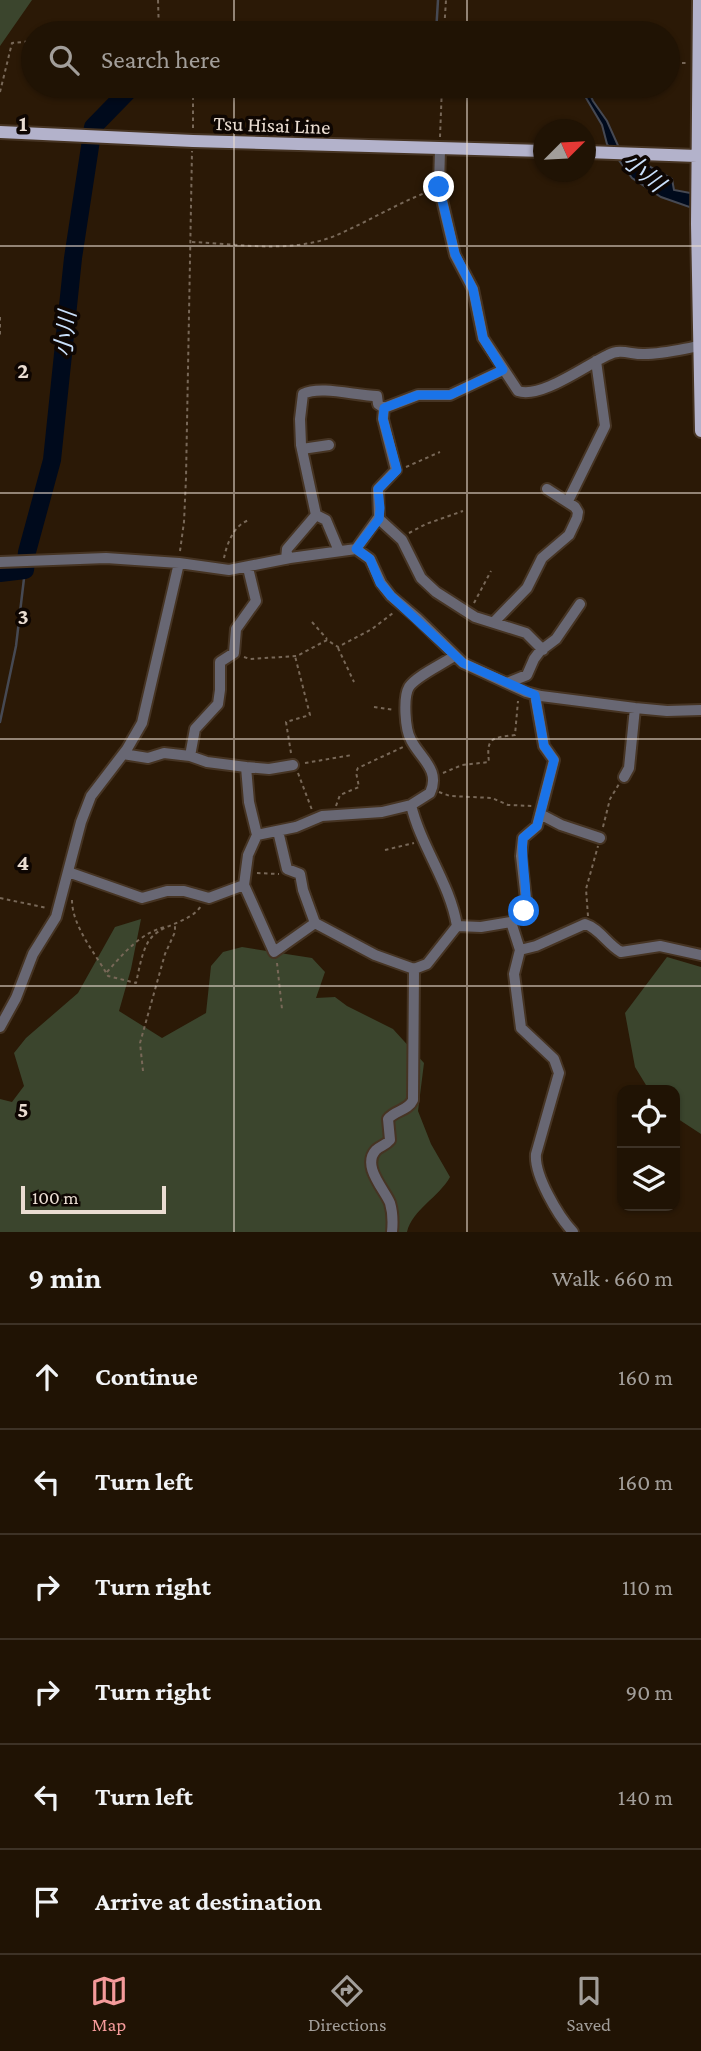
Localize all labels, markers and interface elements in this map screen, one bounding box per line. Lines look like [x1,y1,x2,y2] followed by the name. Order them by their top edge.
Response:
[21,21,680,98] search box
[45,41,83,79] icon: search
[101,45,220,74] text: Search here
[19,110,28,136] text: 1
[213,111,331,139] street label: Tsu Hisai Line
[533,119,596,182] north arrow
[618,147,672,199] water label: 小川
[423,171,454,202] route end
[50,307,81,358] water label: 小川
[17,357,29,383] text: 2
[17,603,29,629] text: 3
[17,849,29,875] text: 4
[508,895,539,926] route start
[617,1085,680,1211] map controls
[617,1085,680,1148] button: locate
[17,1096,29,1122] text: 5
[617,1148,680,1211] button: layers
[21,1183,166,1215] scale bar
[32,1187,79,1208] text: 100 m
[28,1261,101,1294] text: 9 min
[552,1265,673,1291] text: Walk · 660 m
[28,1358,66,1396] icon: ahead
[95,1362,198,1391] text: Continue
[618,1364,673,1390] text: 160 m
[28,1463,66,1501] icon: left
[95,1467,193,1496] text: Turn left
[618,1469,673,1495] text: 160 m
[28,1568,66,1606] icon: right
[95,1572,211,1601] text: Turn right
[622,1574,673,1600] text: 110 m
[28,1673,66,1711] icon: right
[95,1677,211,1706] text: Turn right
[626,1679,673,1705] text: 90 m
[28,1778,66,1816] icon: left
[95,1782,193,1811] text: Turn left
[618,1784,673,1810] text: 140 m
[28,1883,66,1921] icon: arrive
[95,1887,322,1916] text: Arrive at destination
[90,1972,128,2035] tab: Map
[308,1972,387,2035] tab: Directions
[566,1972,611,2035] tab: Saved

